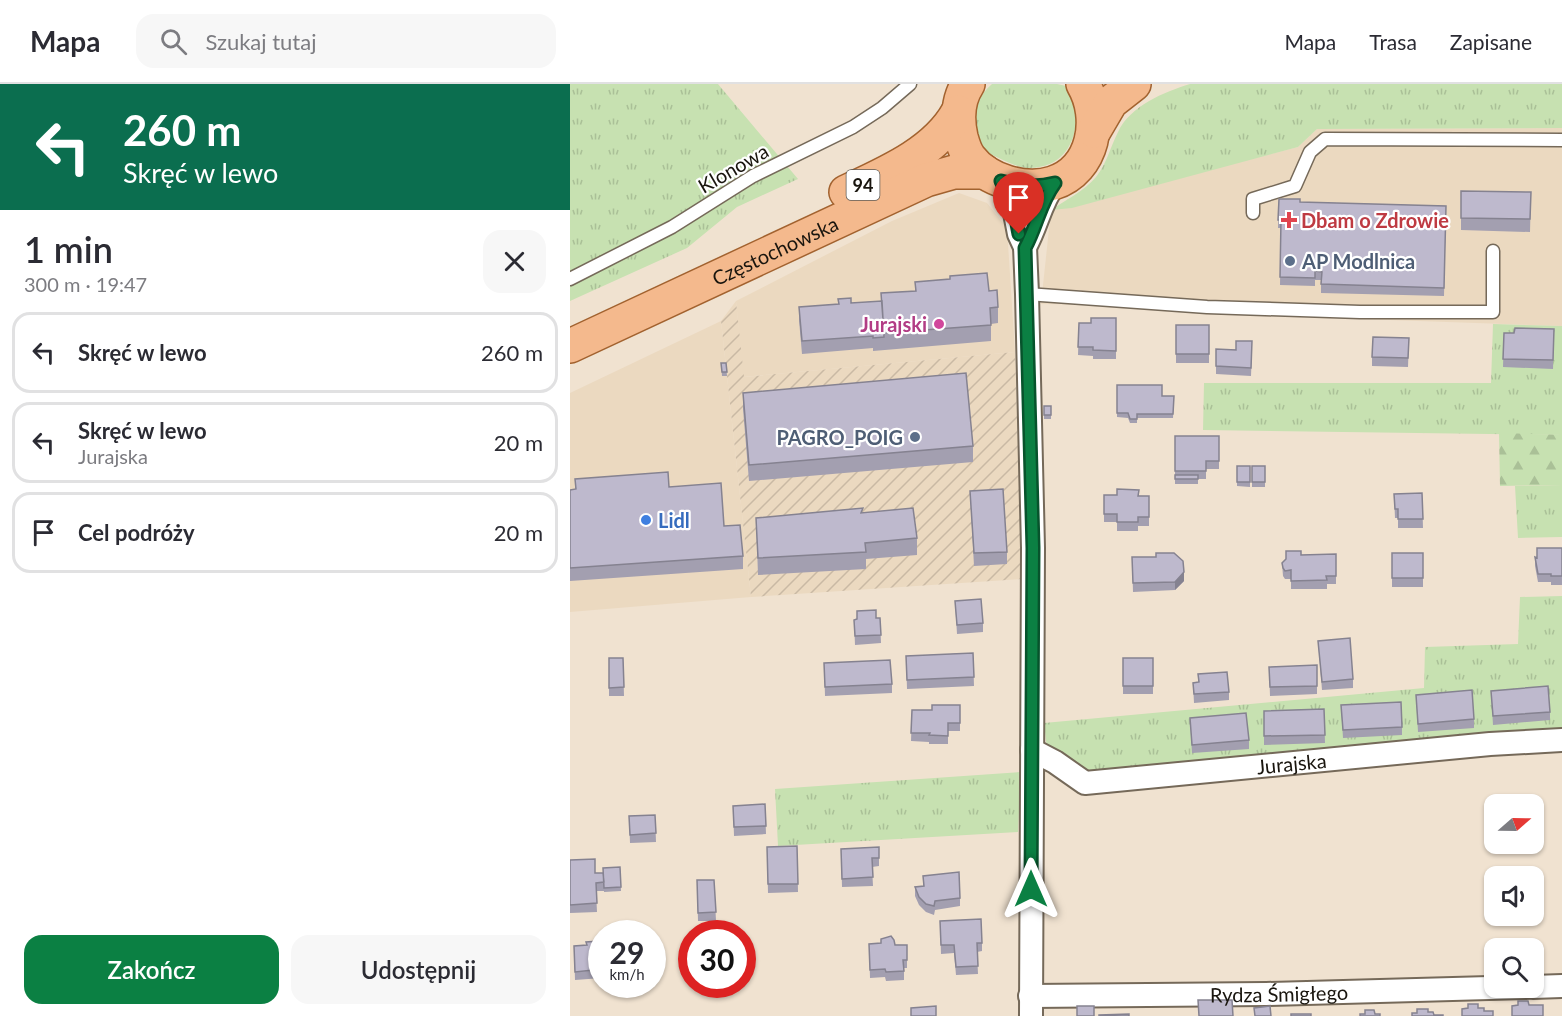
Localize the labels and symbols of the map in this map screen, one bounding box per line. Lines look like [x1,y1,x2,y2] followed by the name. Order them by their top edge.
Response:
[694,138,772,198] street label: Klonowa
[846,170,880,200] road number: 94
[993,172,1044,234] pin
[1301,208,1449,232] place label: Dbam o Zdrowie
[708,211,842,290] street label: Częstochowska
[1282,213,1296,227] marker: Dbam o Zdrowie
[1301,249,1415,273] place label: AP Modlnica
[1283,254,1297,268] marker: AP Modlnica
[860,312,927,336] place label: Jurajski
[932,317,946,331] marker: Jurajski
[777,425,903,449] place label: PAGRO_POIG
[908,430,922,444] marker: PAGRO_POIG
[658,508,690,532] place label: Lidl
[639,513,653,527] marker: Lidl
[1255,748,1327,778] street label: Jurajska
[1484,794,1544,854] north arrow
[999,857,1063,921] position arrow
[678,920,756,998] speed limit sign: 30
[1210,980,1348,1006] street label: Rydza Śmigłego

